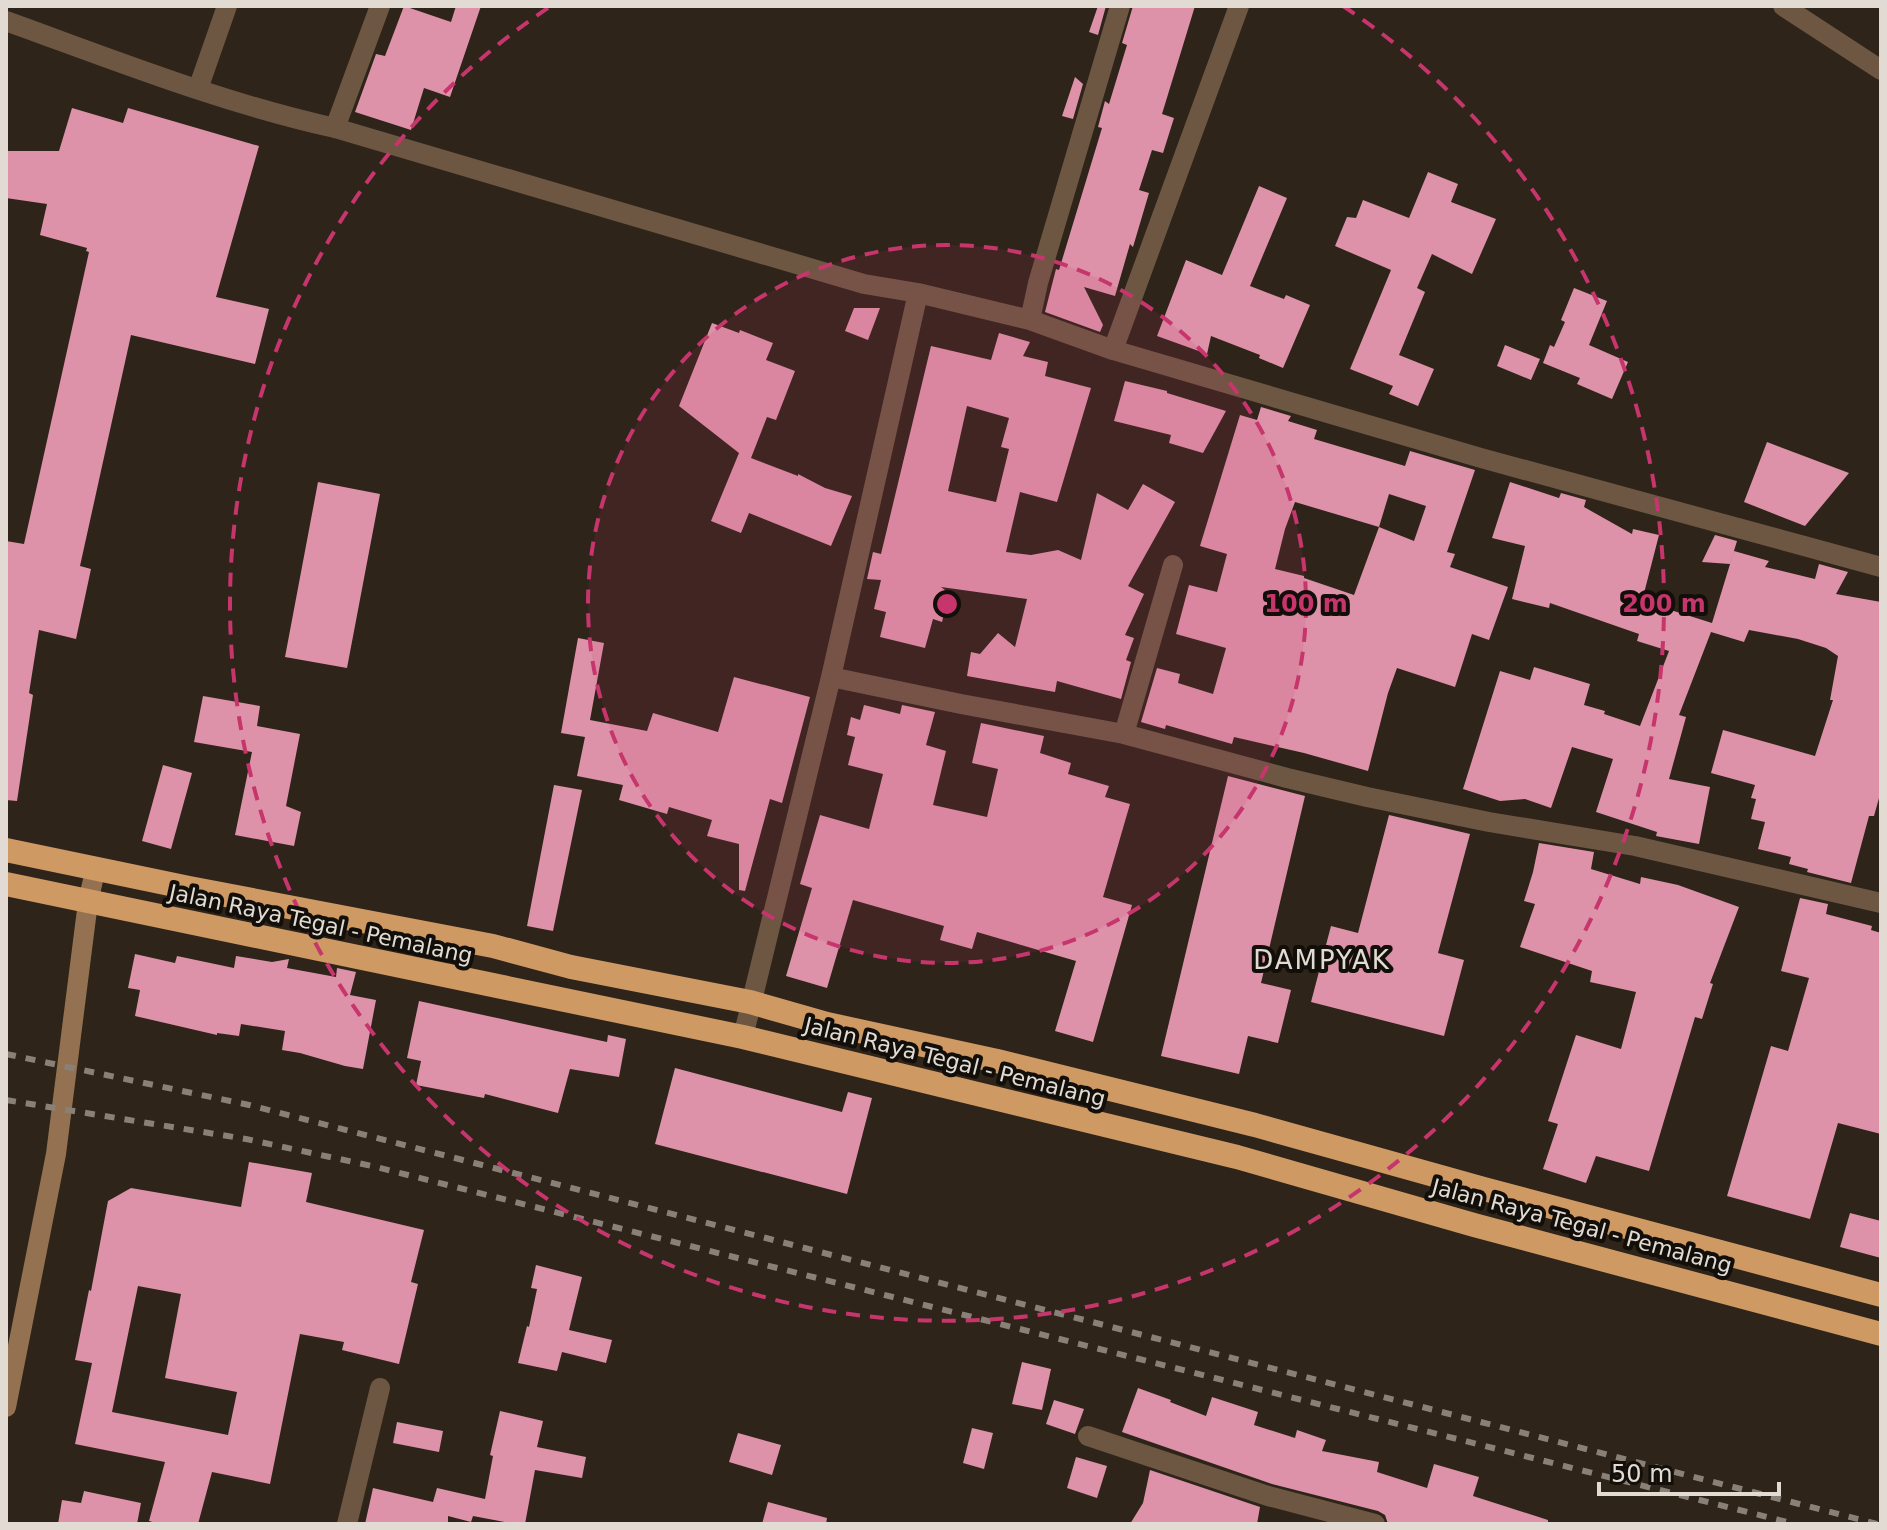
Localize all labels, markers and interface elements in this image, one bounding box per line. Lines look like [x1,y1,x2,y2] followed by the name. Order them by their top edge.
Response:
[933,590,961,618] centre of rings
[1264,590,1348,618] text: 100 m
[1622,590,1706,618] text: 200 m
[165,879,475,968] street label: Jalan Raya Tegal - Pemalang
[1253,945,1391,975] district label: DAMPYAK
[800,1012,1108,1112] street label: Jalan Raya Tegal - Pemalang
[1427,1173,1735,1278] street label: Jalan Raya Tegal - Pemalang
[1599,1446,1779,1496] scale bar
[1611,1460,1673,1488] text: 50 m

